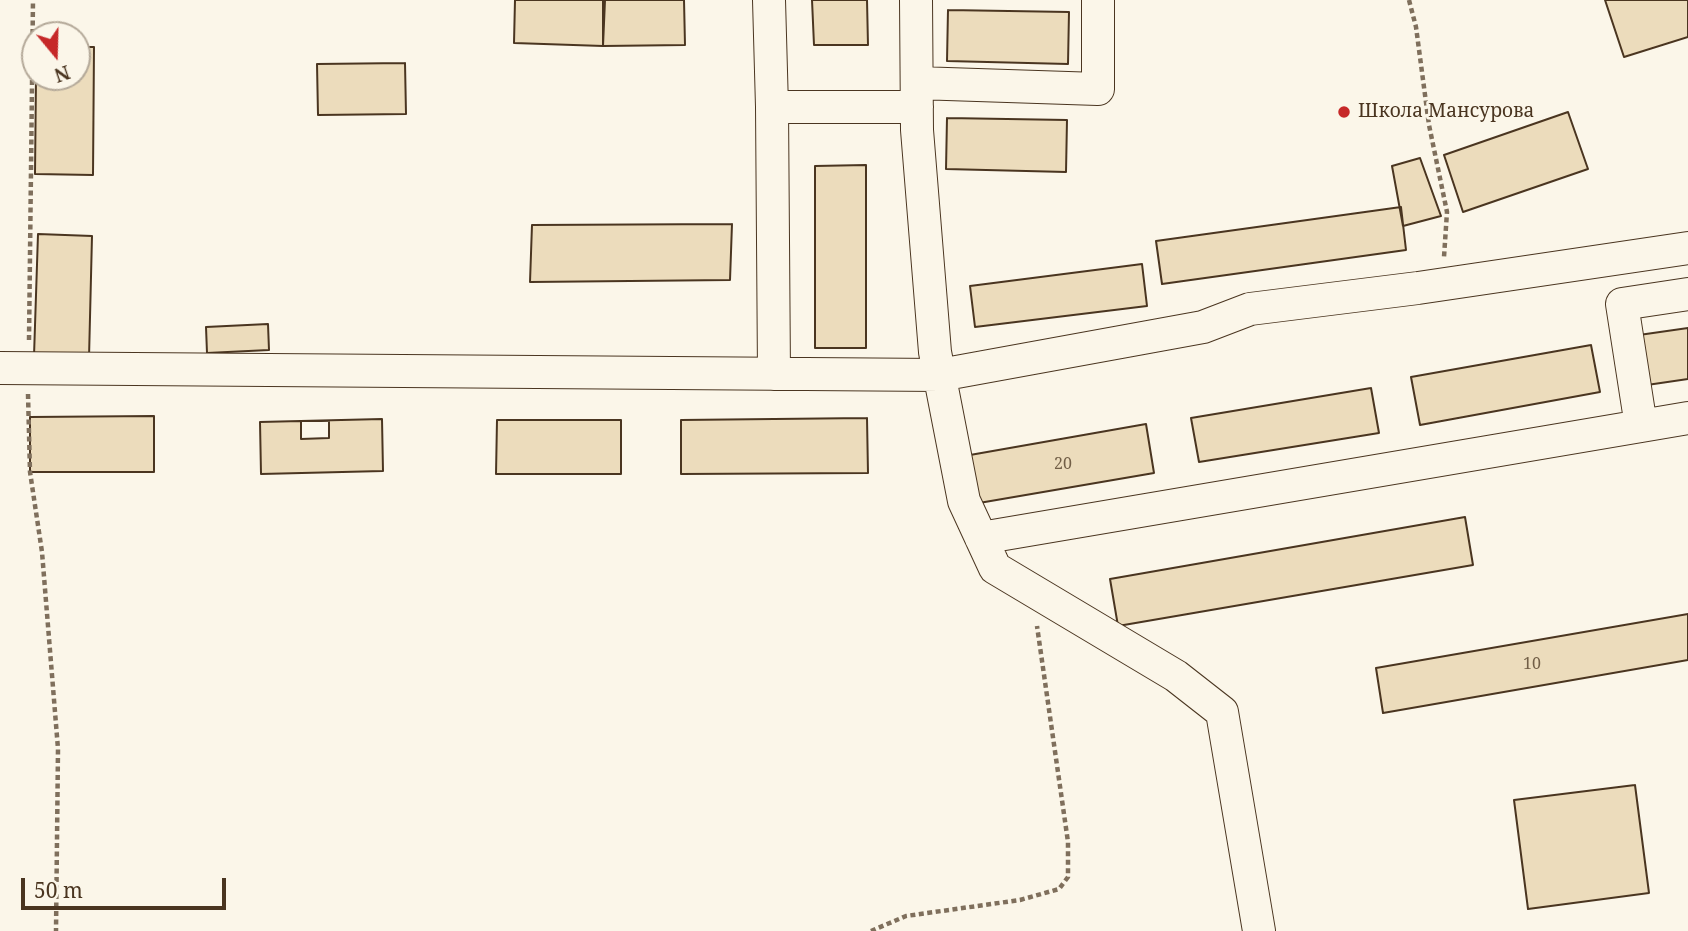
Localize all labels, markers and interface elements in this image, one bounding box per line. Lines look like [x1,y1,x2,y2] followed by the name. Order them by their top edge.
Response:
[21,21,91,91] north arrow
[51,59,74,89] text: N
[1358,101,1534,123] place label: Школа Мансурова
[1336,104,1352,120] marker: Школа Мансурова
[1054,454,1072,474] house number: 20
[1523,654,1541,674] house number: 10
[24,864,229,908] scale bar
[34,876,83,904] text: 50 m

